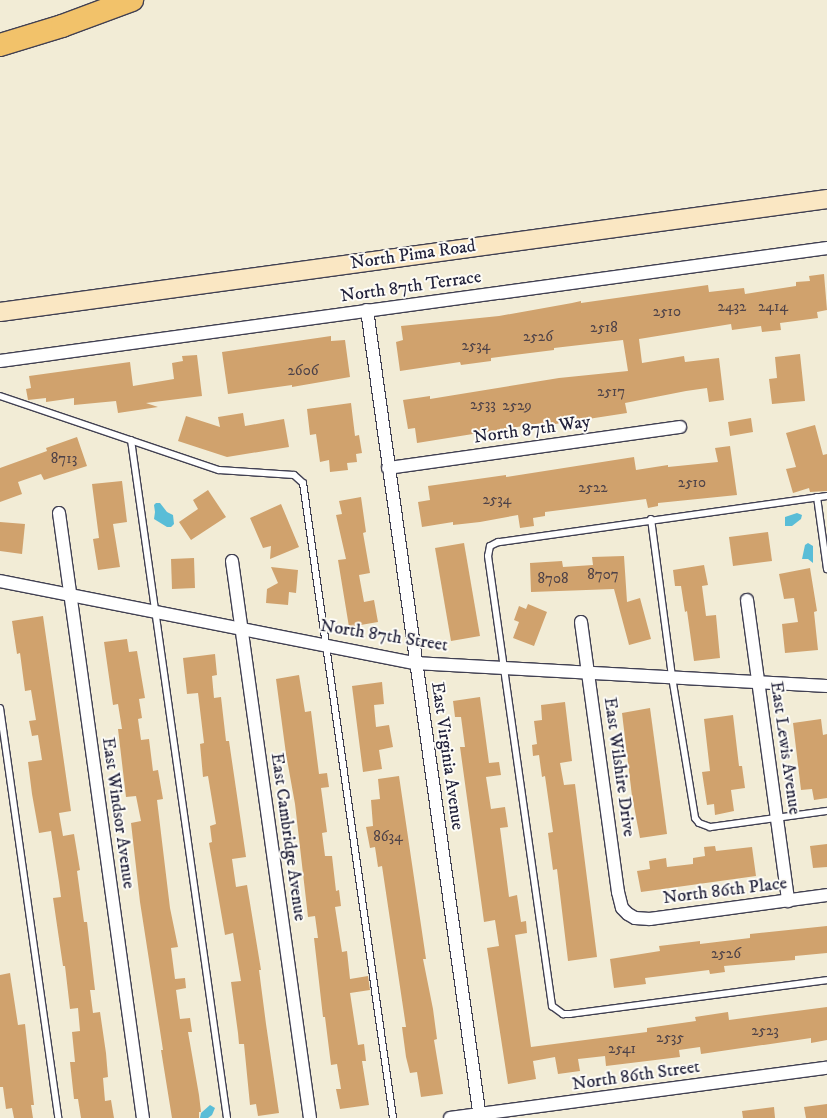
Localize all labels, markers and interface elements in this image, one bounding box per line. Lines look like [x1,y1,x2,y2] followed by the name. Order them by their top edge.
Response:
[349,236,477,274] street label: North Pima Road
[339,266,483,308] street label: North 87th Terrace
[718,298,746,316] house number: 2432
[758,298,788,316] house number: 2414
[653,303,681,321] house number: 2510
[590,319,618,337] house number: 2518
[523,328,553,346] house number: 2526
[462,337,490,355] house number: 2534
[287,362,319,380] house number: 2606
[597,383,625,401] house number: 2517
[470,396,496,414] house number: 2533
[502,397,532,415] house number: 2529
[472,411,592,449] street label: North 87th Way
[51,450,77,468] house number: 8713
[678,474,706,492] house number: 2510
[578,479,608,497] house number: 2522
[483,491,511,509] house number: 2534
[587,566,619,584] house number: 8707
[538,570,568,588] house number: 8708
[319,615,449,657] street label: North 87th Street
[426,680,468,832] street label: East Virginia Avenue
[765,680,805,816] street label: East Lewis Avenue
[599,696,639,838] street label: East Wilshire Drive
[97,736,139,890] street label: East Windsor Avenue
[265,751,311,923] street label: East Cambridge Avenue
[373,828,403,846] house number: 8634
[662,873,788,909] street label: North 86th Place
[711,945,741,963] house number: 2526
[751,1022,779,1040] house number: 2523
[656,1029,684,1047] house number: 2535
[608,1040,636,1058] house number: 2541
[571,1056,701,1096] street label: North 86th Street

